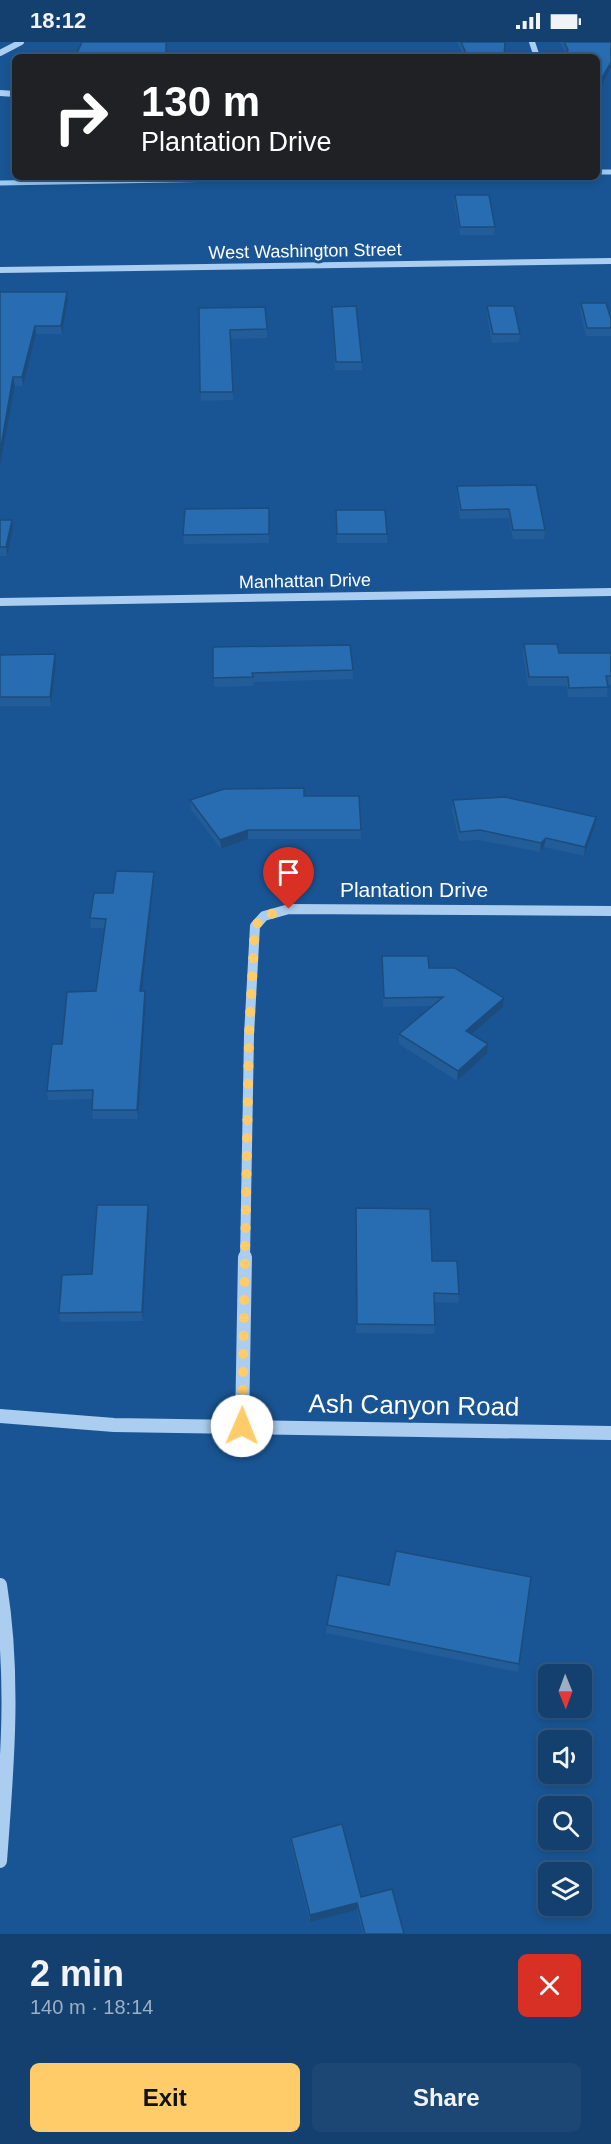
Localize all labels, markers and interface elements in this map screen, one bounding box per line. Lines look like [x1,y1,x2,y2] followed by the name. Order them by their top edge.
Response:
[30,8,86,33] text: 18:12
[42,78,120,156] icon: right
[141,78,260,125] text: 130 m
[141,127,332,157] text: Plantation Drive
[208,239,402,263] street label: West Washington Street
[239,570,371,592] street label: Manhattan Drive
[263,847,314,909] pin
[272,856,305,889] icon: arrive
[340,878,488,901] street label: Plantation Drive
[308,1388,520,1422] street label: Ash Canyon Road
[210,1394,274,1458] position arrow
[538,1664,592,1718] north arrow
[538,1664,592,1916] map controls
[538,1730,592,1784] button: sound
[538,1796,592,1850] button: search
[538,1862,592,1916] button: layers
[30,1953,124,1994] text: 2 min
[518,1954,581,2017] button: close
[30,1996,153,2018] text: 140 m · 18:14
[30,2063,300,2132] button: Exit
[312,2063,581,2132] button: Share

